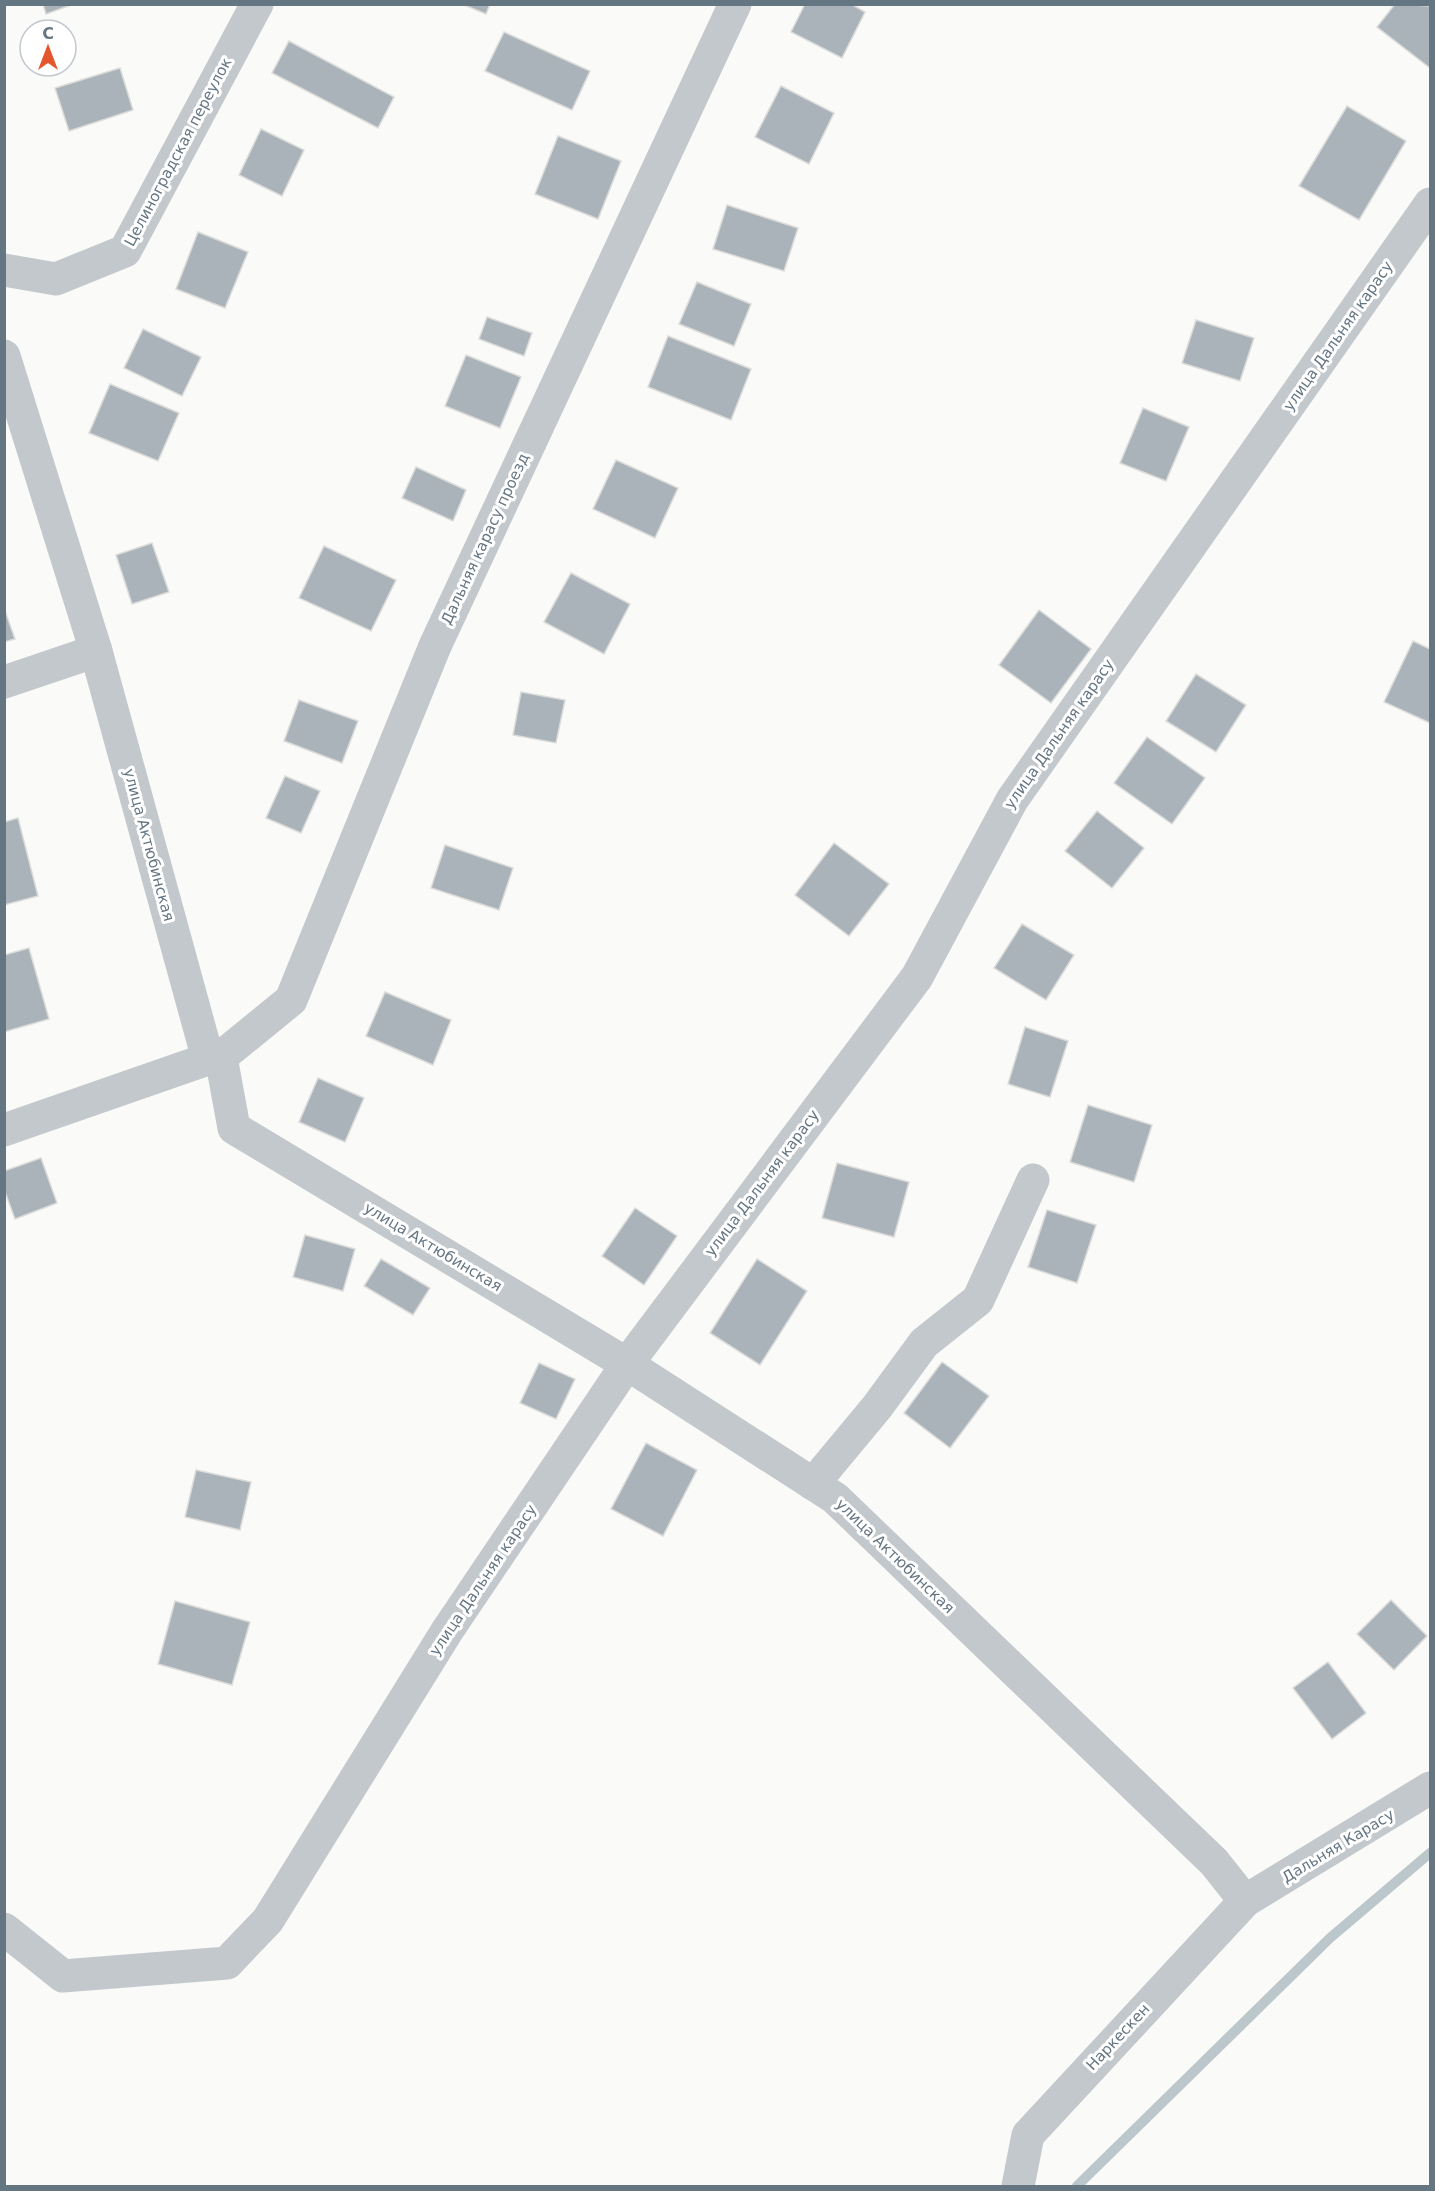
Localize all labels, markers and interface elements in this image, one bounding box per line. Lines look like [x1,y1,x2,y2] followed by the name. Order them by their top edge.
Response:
[18,18,78,78] north arrow
[42,24,54,43] text: С
[121,55,235,249] street label: Целиноградская переулок
[1279,258,1397,414] street label: улица Дальняя карасу
[437,450,533,628] street label: Дальняя карасу проезд
[1000,656,1118,812] street label: улица Дальняя карасу
[120,767,178,923] street label: улица Актюбинская
[701,1106,823,1260] street label: улица Дальняя карасу
[361,1199,505,1295] street label: улица Актюбинская
[832,1495,958,1617] street label: улица Актюбинская
[426,1501,540,1659] street label: улица Дальняя карасу
[1279,1805,1397,1887] street label: Дальняя Карасу
[1083,2000,1153,2074] street label: Наркескен

